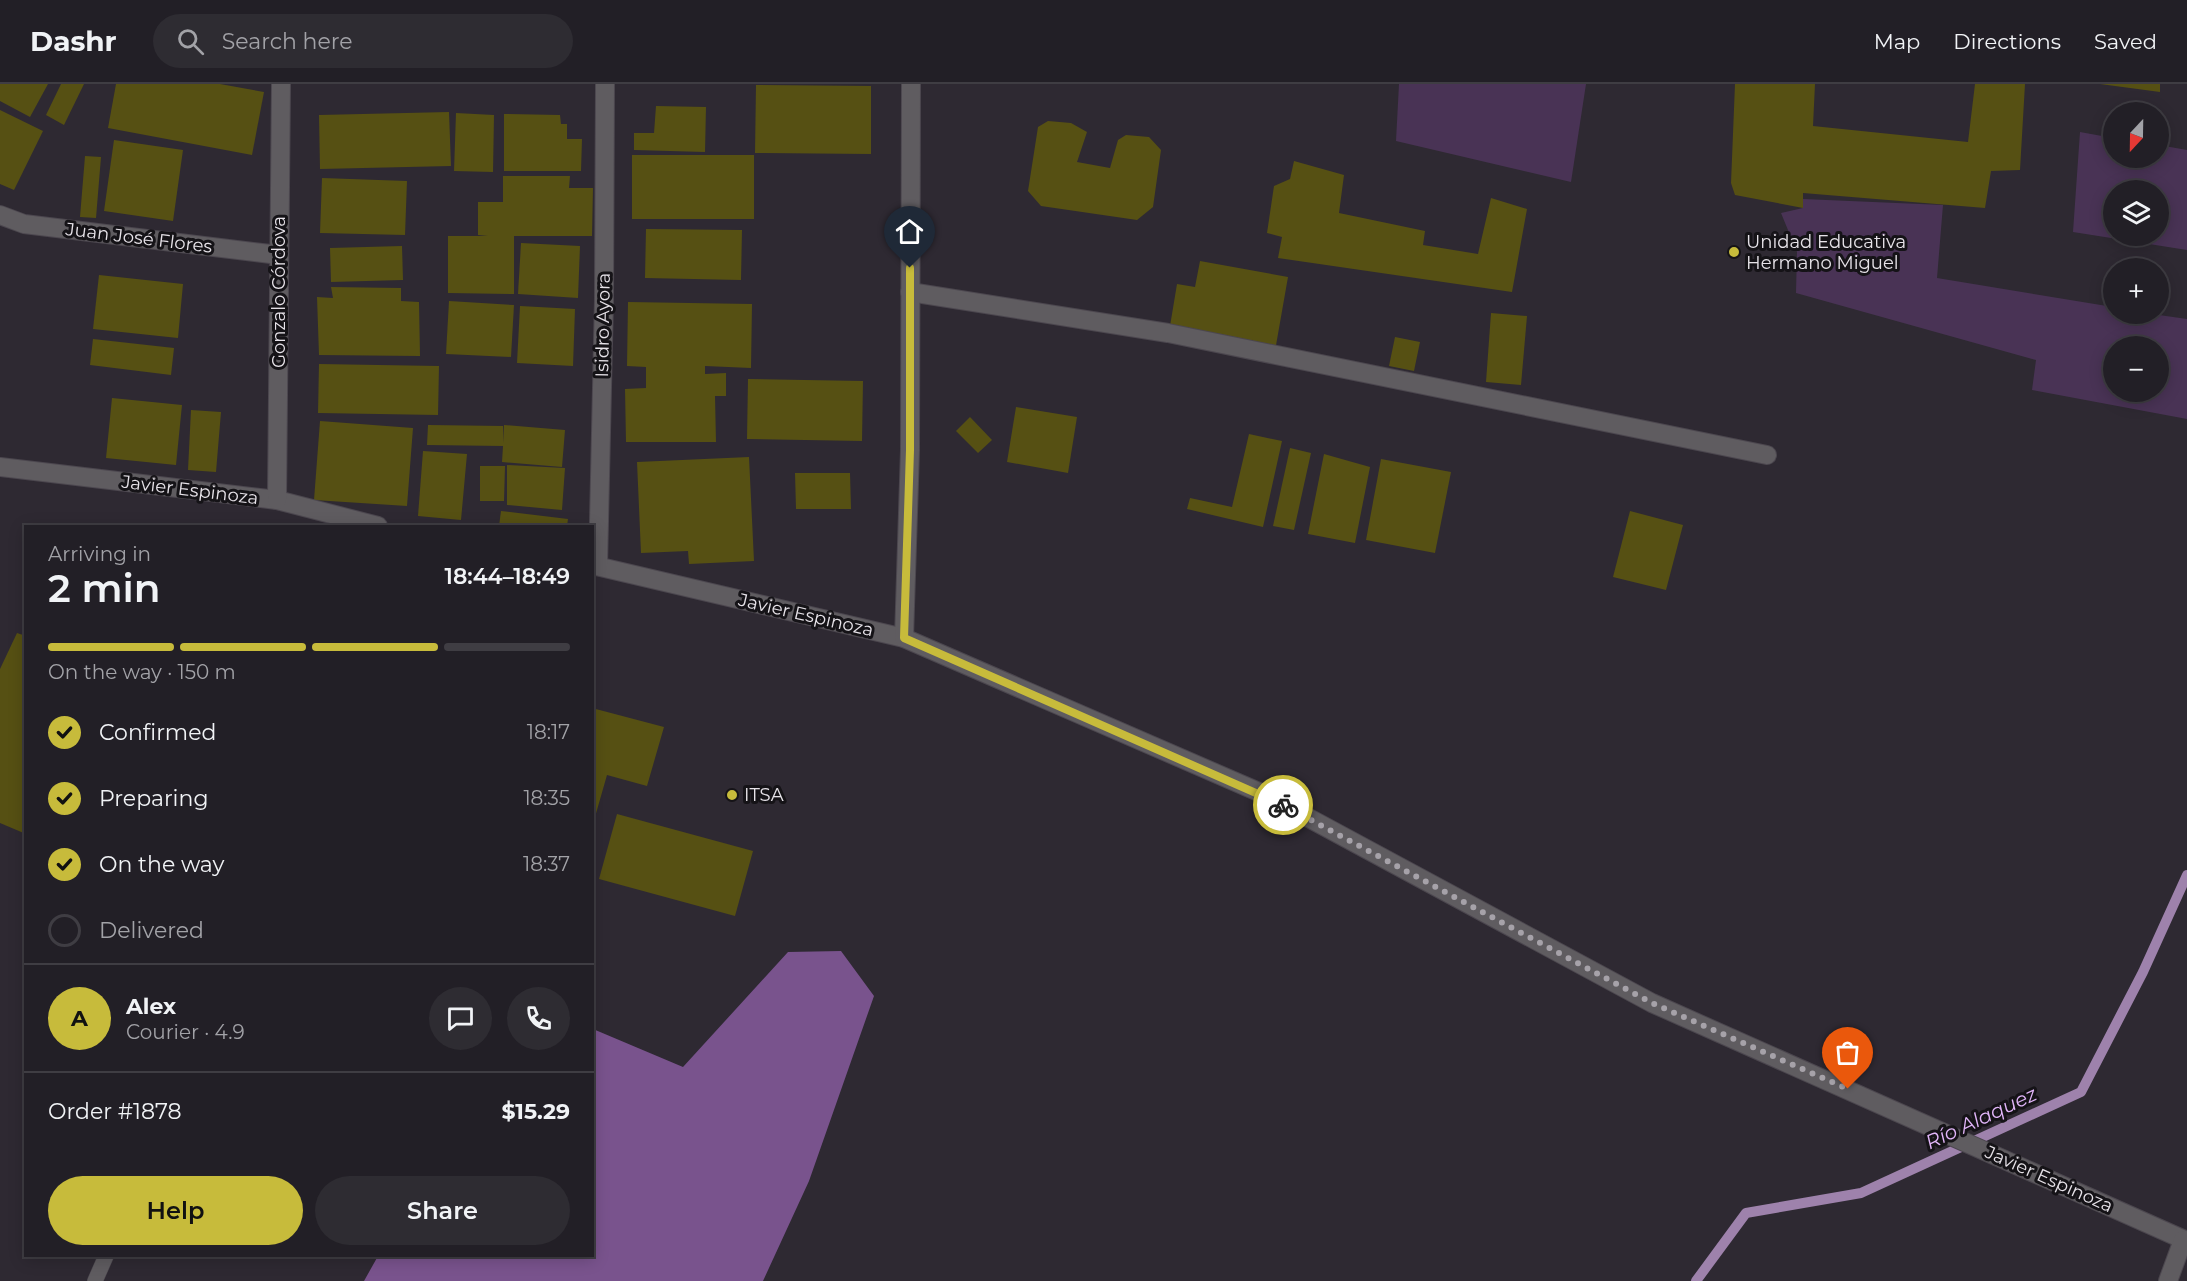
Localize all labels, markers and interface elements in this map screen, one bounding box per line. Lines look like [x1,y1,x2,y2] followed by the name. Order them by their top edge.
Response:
[153,14,573,68] search box
[30,24,117,58] text: Dashr
[174,25,207,58] icon: search
[222,28,353,55] text: Search here
[1874,29,1920,54] text: Map
[1953,29,2061,54] text: Directions
[2094,29,2157,54] text: Saved
[2103,102,2169,168] north arrow
[2103,102,2169,402] map controls
[2103,180,2169,246] button: layers
[884,206,935,268] pin
[893,215,926,248] icon: home
[268,216,290,368] street label: Gonzalo Córdova
[63,218,214,258] street label: Juan José Flores
[1746,231,1906,274] place label: Unidad Educativa Hermano Miguel
[1727,245,1741,259] marker: Unidad Educativa Hermano Miguel
[2103,258,2169,324] button: +
[591,272,615,378] street label: Isidro Ayora
[2103,336,2169,402] button: −
[119,471,260,509] street label: Javier Espinoza
[48,542,151,566] text: Arriving in
[445,563,570,590] text: 18:44–18:49
[48,564,161,612] text: 2 min
[735,589,876,641] street label: Javier Espinoza
[48,660,236,684] text: On the way · 150 m
[48,716,81,749] icon: check
[99,719,216,746] text: Confirmed
[527,720,570,744] text: 18:17
[1253,775,1313,835] courier
[48,782,81,815] icon: check
[744,784,784,806] place label: ITSA
[99,785,208,812] text: Preparing
[523,786,570,810] text: 18:35
[725,788,739,802] marker: ITSA
[1267,789,1300,822] icon: bike
[48,848,81,881] icon: check
[99,851,224,878] text: On the way
[523,852,570,876] text: 18:37
[99,917,204,944] text: Delivered
[429,987,492,1050] button: chat
[507,987,570,1050] button: phone
[126,993,176,1020] text: Alex
[71,1005,88,1032] text: A
[126,1020,245,1044] text: Courier · 4.9
[1822,1027,1873,1089] pin
[1831,1036,1864,1069] icon: bag
[1922,1081,2041,1154] water label: Río Alaquez
[48,1098,182,1125] text: Order #1878
[501,1098,570,1125] text: $15.29
[1981,1141,2116,1217] street label: Javier Espinoza
[48,1176,303,1245] button: Help
[315,1176,570,1245] button: Share

